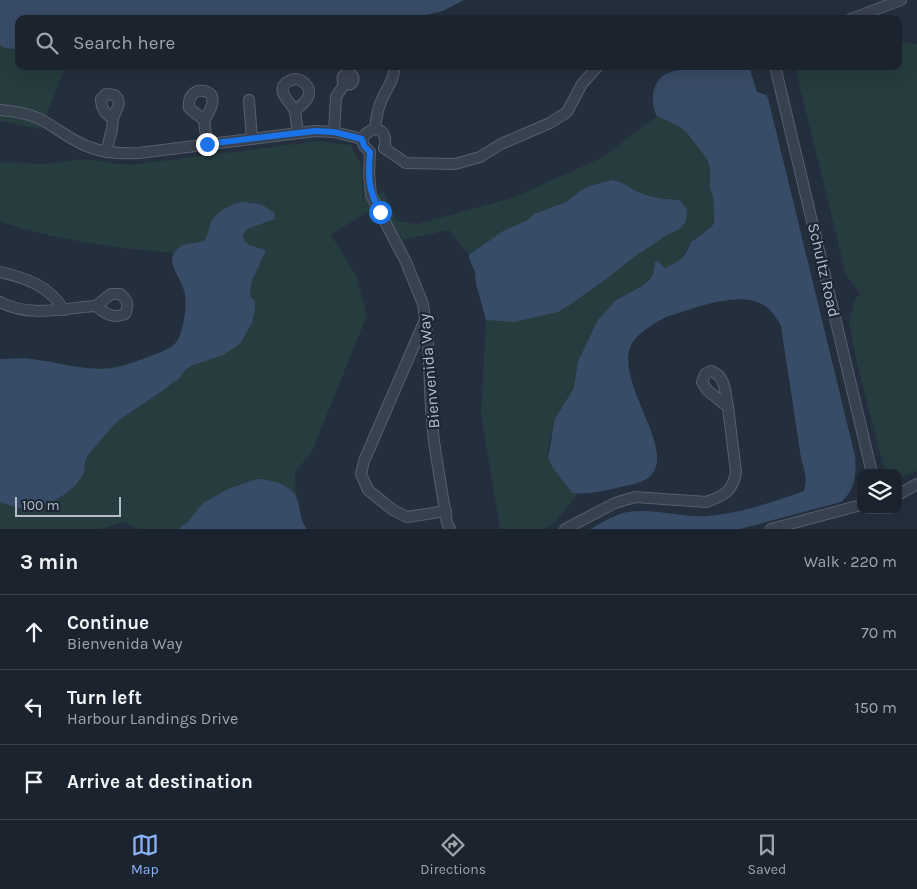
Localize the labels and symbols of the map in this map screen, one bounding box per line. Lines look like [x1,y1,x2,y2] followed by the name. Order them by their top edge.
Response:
[196,133,219,156] route end
[369,201,392,224] route start
[804,221,844,319] street label: Schultz Road
[414,312,443,429] street label: Bienvenida Way
[15,494,121,517] scale bar

